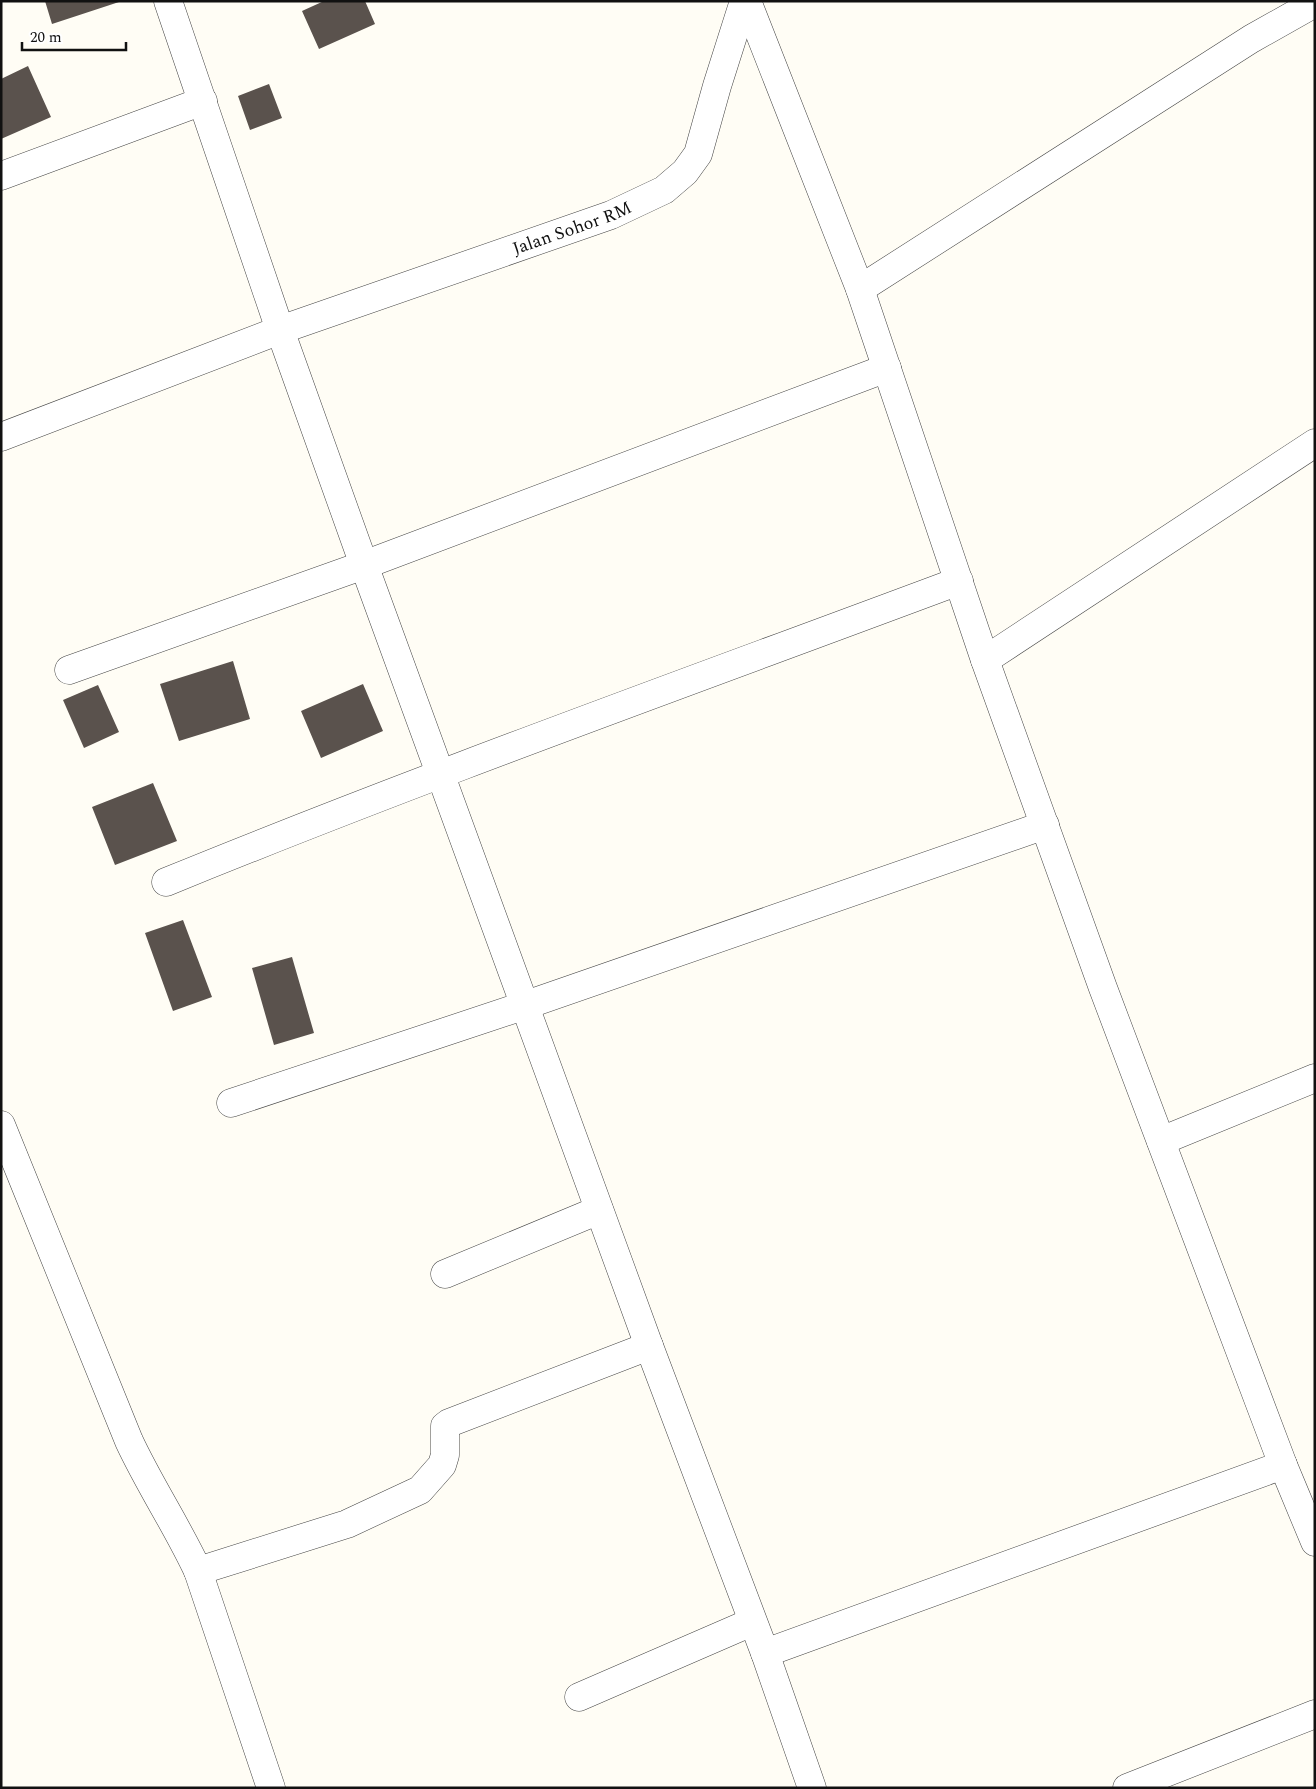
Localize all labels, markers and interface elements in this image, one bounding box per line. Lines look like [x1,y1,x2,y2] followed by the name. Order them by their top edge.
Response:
[22,20,126,52] scale bar
[30,26,62,49] text: 20 m
[509,194,636,262] street label: Jalan Sohor RM

